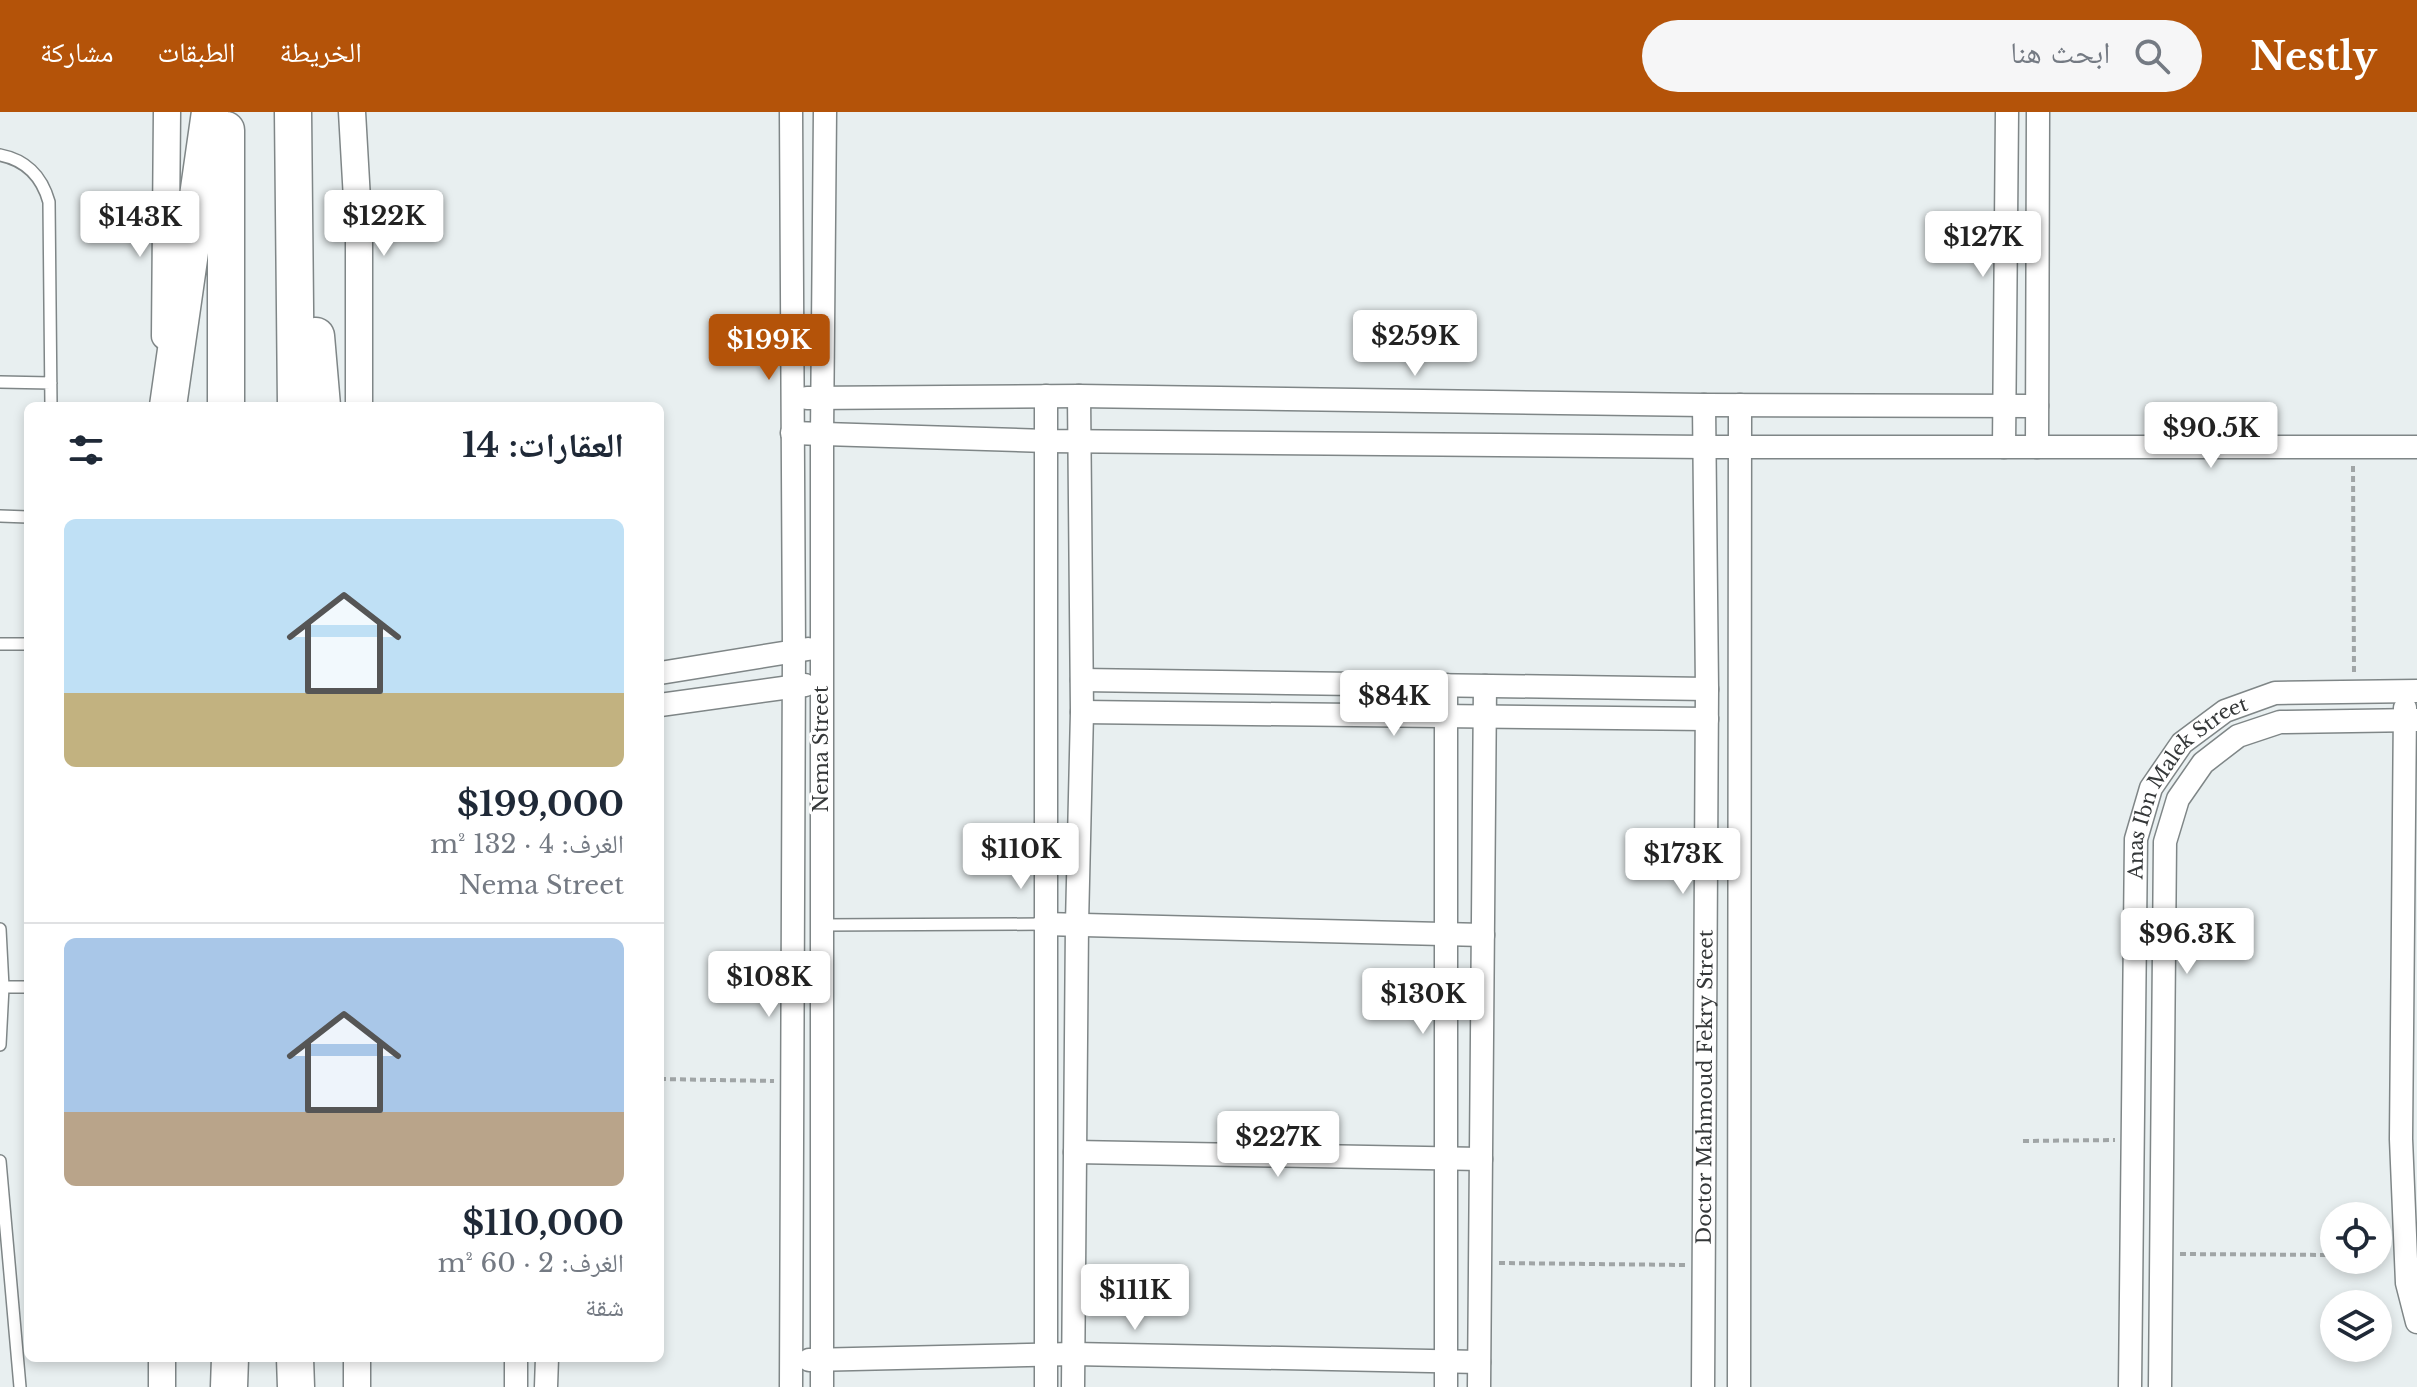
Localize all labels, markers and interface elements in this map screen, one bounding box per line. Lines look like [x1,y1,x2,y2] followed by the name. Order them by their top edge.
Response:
[1642,20,2202,92] search box
[2250,33,2377,80] text: Nestly
[2010,34,2110,71] text: ابحث هنا
[2130,34,2174,78] icon: search
[40,35,114,70] text: مشاركة
[158,35,235,70] text: الطبقات
[279,35,362,70] text: الخريطة
[328,190,440,258] pin: $122K
[84,191,196,259] pin: $143K
[342,200,426,232] text: $122K
[98,201,182,233] text: $143K
[1927,211,2039,279] pin: $127K
[1943,221,2023,253] text: $127K
[1359,310,1471,378] pin: $259K
[713,314,825,382] pin: $199K
[1371,320,1459,352] text: $259K
[727,324,811,356] text: $199K
[2146,402,2276,470] pin: $90.5K
[2163,412,2259,444] text: $90.5K
[462,424,624,466] text: العقارات: 14
[64,428,108,472] icon: filters
[272,571,416,715] icon: home
[1347,670,1441,738] pin: $84K
[1358,680,1430,712] text: $84K
[809,685,833,813] street label: Nema Street
[2124,692,2251,881] street label: Anas Ibn Malek Street
[457,783,624,825] text: $199,000
[965,823,1077,891] pin: $110K
[430,828,624,860] text: الغرف: 4 · 132 m²
[1627,828,1739,896] pin: $173K
[981,833,1061,865] text: $110K
[1643,838,1723,870] text: $173K
[459,869,624,901] text: Nema Street
[2122,908,2252,976] pin: $96.3K
[2139,918,2235,950] text: $96.3K
[1692,929,1718,1245] street label: Doctor Mahmoud Fekry Street
[713,951,825,1019] pin: $108K
[726,961,812,993] text: $108K
[1367,968,1479,1036] pin: $130K
[1380,978,1466,1010] text: $130K
[272,990,416,1134] icon: home
[1222,1111,1334,1179] pin: $227K
[1235,1121,1321,1153] text: $227K
[462,1202,624,1244] text: $110,000
[2320,1202,2392,1362] map controls
[2320,1202,2392,1274] button: locate
[438,1247,624,1279] text: الغرف: 2 · 60 m²
[1079,1264,1191,1332] pin: $111K
[1099,1274,1171,1306] text: $111K
[2320,1290,2392,1362] button: layers
[585,1291,624,1323] text: شقة

